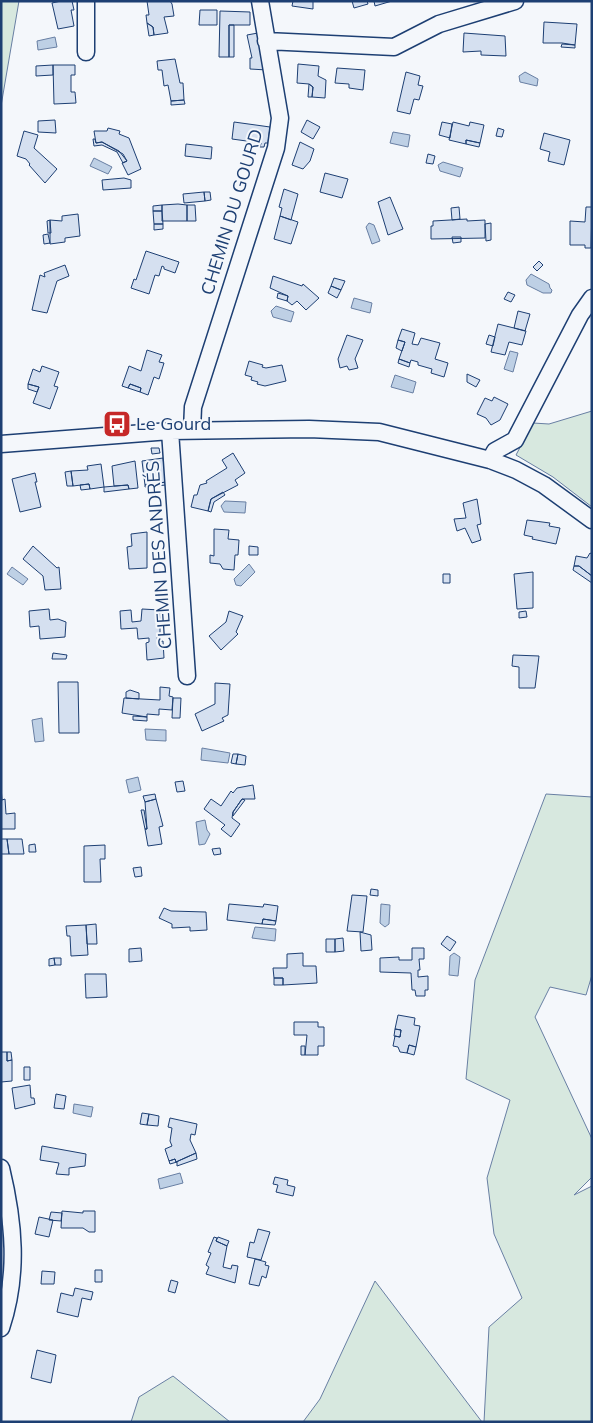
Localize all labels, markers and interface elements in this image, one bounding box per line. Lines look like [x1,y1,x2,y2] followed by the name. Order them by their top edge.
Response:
[195,126,268,298] street label: CHEMIN DU GOURD
[102,409,132,439] bus stop icon: Le Gourd
[136,412,211,435] place label: Le Gourd
[140,460,177,650] street label: CHEMIN DES ANDRÉS

